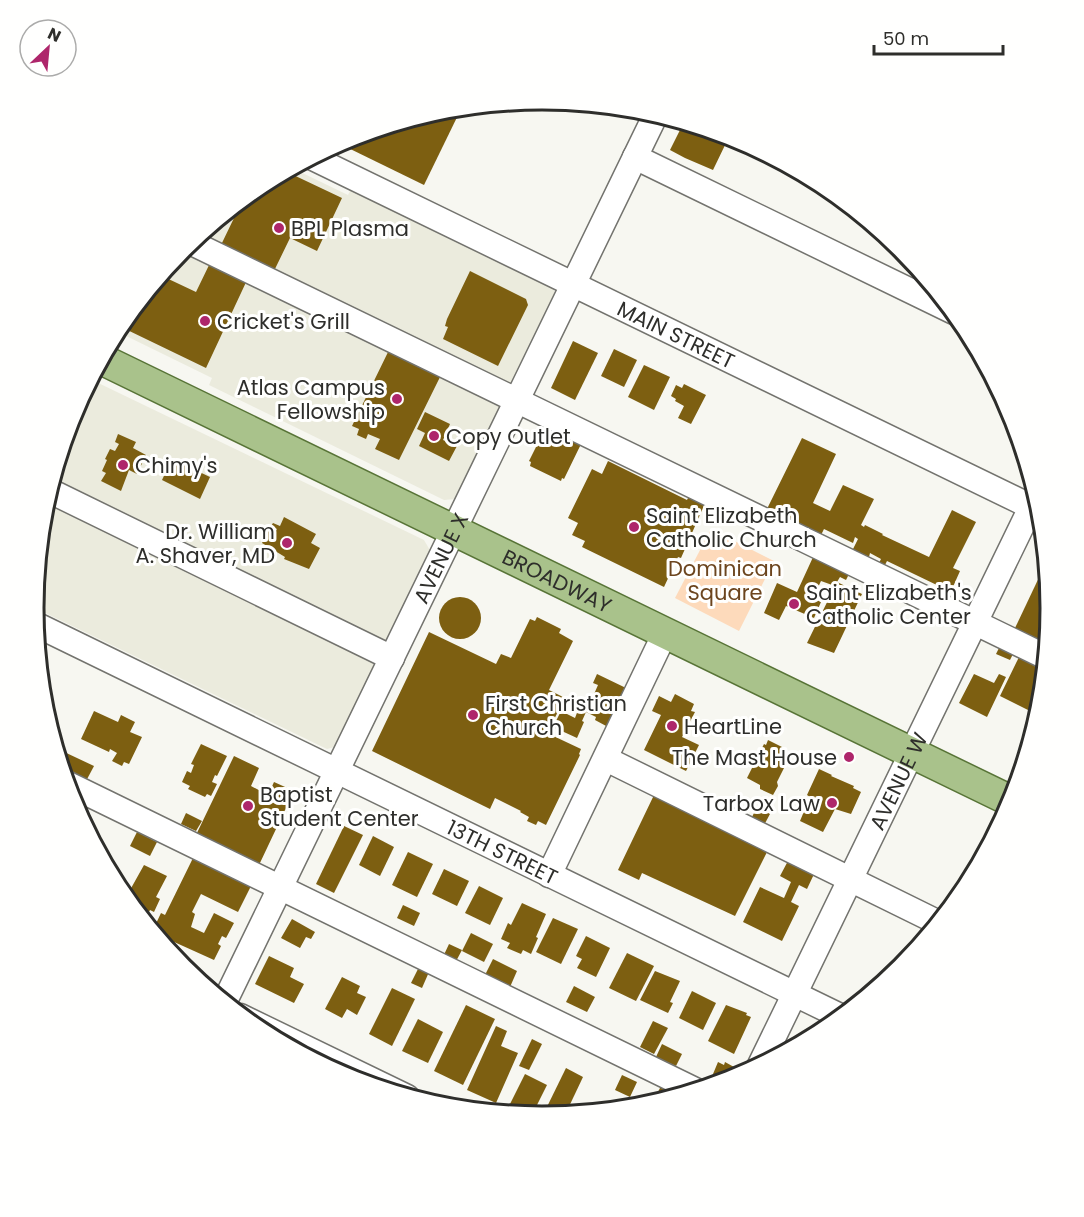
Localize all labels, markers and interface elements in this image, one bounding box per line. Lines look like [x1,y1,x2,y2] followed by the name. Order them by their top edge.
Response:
[18,18,78,78] north arrow
[874,18,1003,56] scale bar
[44,22,65,48] text: N
[883,26,929,51] text: 50 m
[291,214,409,243] place label: BPL Plasma
[272,221,286,235] marker: BPL Plasma
[613,294,740,375] street label: MAIN STREET
[217,307,350,336] place label: Cricket's Grill
[198,314,212,328] marker: Cricket's Grill
[237,373,385,426] place label: Atlas Campus Fellowship
[390,392,404,406] marker: Atlas Campus Fellowship
[446,422,571,451] place label: Copy Outlet
[427,429,441,443] marker: Copy Outlet
[135,451,218,480] place label: Chimy's
[116,458,130,472] marker: Chimy's
[646,501,817,554] place label: Saint Elizabeth Catholic Church
[406,508,475,608] street label: AVENUE X
[136,517,275,570] place label: Dr. William A. Shaver, MD
[627,520,641,534] marker: Saint Elizabeth Catholic Church
[280,536,294,550] marker: Dr. William A. Shaver, MD
[498,542,616,619] street label: BROADWAY
[668,554,782,607] park label: Dominican Square
[806,578,972,631] place label: Saint Elizabeth's Catholic Center
[787,597,801,611] marker: Saint Elizabeth's Catholic Center
[485,689,627,742] place label: First Christian Church
[466,708,480,722] marker: First Christian Church
[684,712,782,741] place label: HeartLine
[665,719,679,733] marker: HeartLine
[862,727,934,835] street label: AVENUE W
[672,743,837,772] place label: The Mast House
[842,750,856,764] marker: The Mast House
[260,780,419,833] place label: Baptist Student Center
[703,789,820,818] place label: Tarbox Law
[825,796,839,810] marker: Tarbox Law
[241,799,255,813] marker: Baptist Student Center
[442,812,563,891] street label: 13TH STREET

